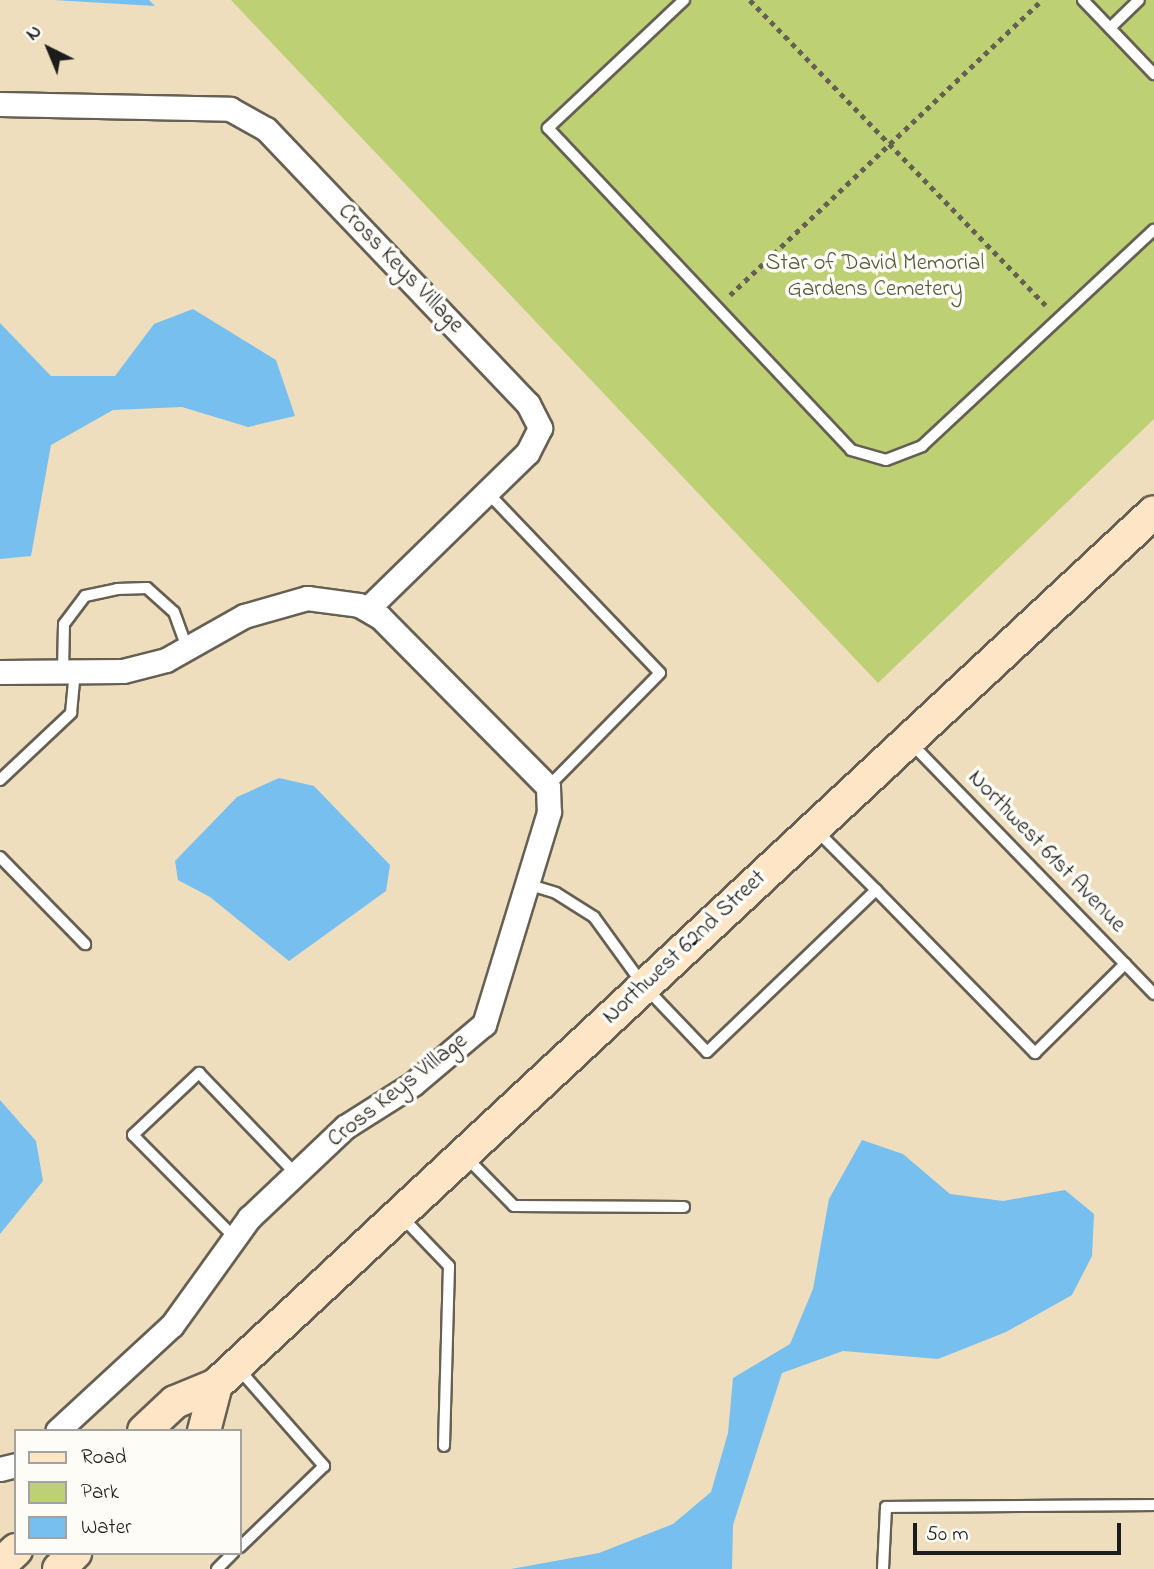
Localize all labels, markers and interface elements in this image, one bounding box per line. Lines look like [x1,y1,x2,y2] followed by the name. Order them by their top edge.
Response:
[14,14,84,84] north arrow
[20,19,48,48] text: N
[331,198,469,340] street label: Cross Keys Village
[766,250,984,304] park label: Star of David Memorial Gardens Cemetery
[961,765,1131,939] street label: Northwest 61st Avenue
[598,865,772,1031] street label: Northwest 62nd Street
[323,1028,473,1154] street label: Cross Keys Village
[14,1429,242,1555] legend
[81,1443,127,1473] text: Road
[81,1478,119,1508] text: Park
[916,1510,1124,1554] scale bar
[81,1513,132,1543] text: Water
[926,1520,969,1550] text: 50 m

